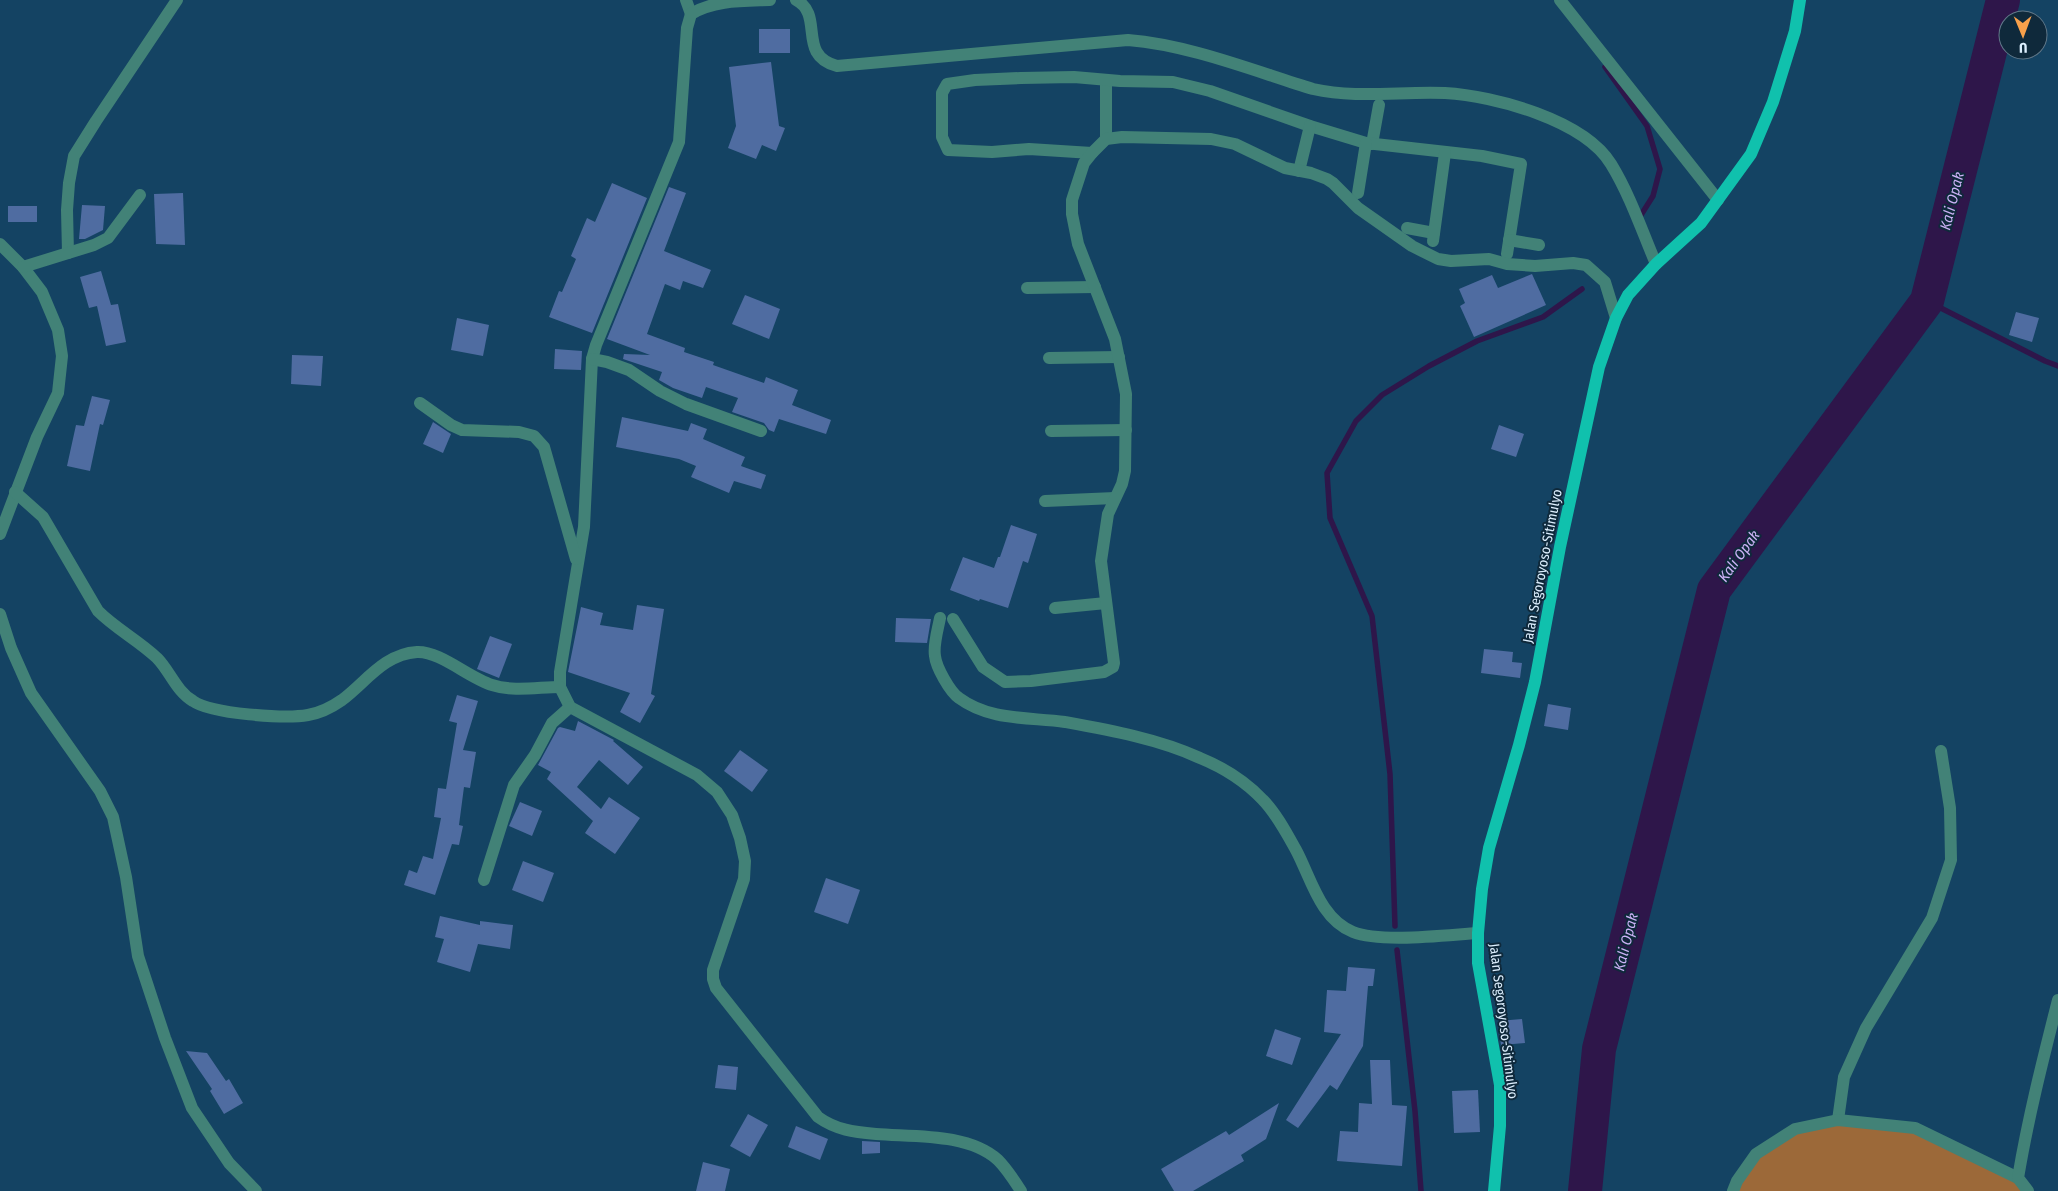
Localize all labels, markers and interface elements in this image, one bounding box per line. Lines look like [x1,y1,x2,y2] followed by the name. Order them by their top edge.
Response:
[1998,10,2048,60] north arrow
[2019,39,2027,56] text: U
[1936,170,1968,232] water label: Kali Opak
[1519,488,1566,644] street label: Jalan Segoroyoso-Sitimulyo
[1714,526,1764,585] water label: Kali Opak
[1610,911,1642,973] water label: Kali Opak
[1486,942,1521,1100] street label: Jalan Segoroyoso-Sitimulyo

